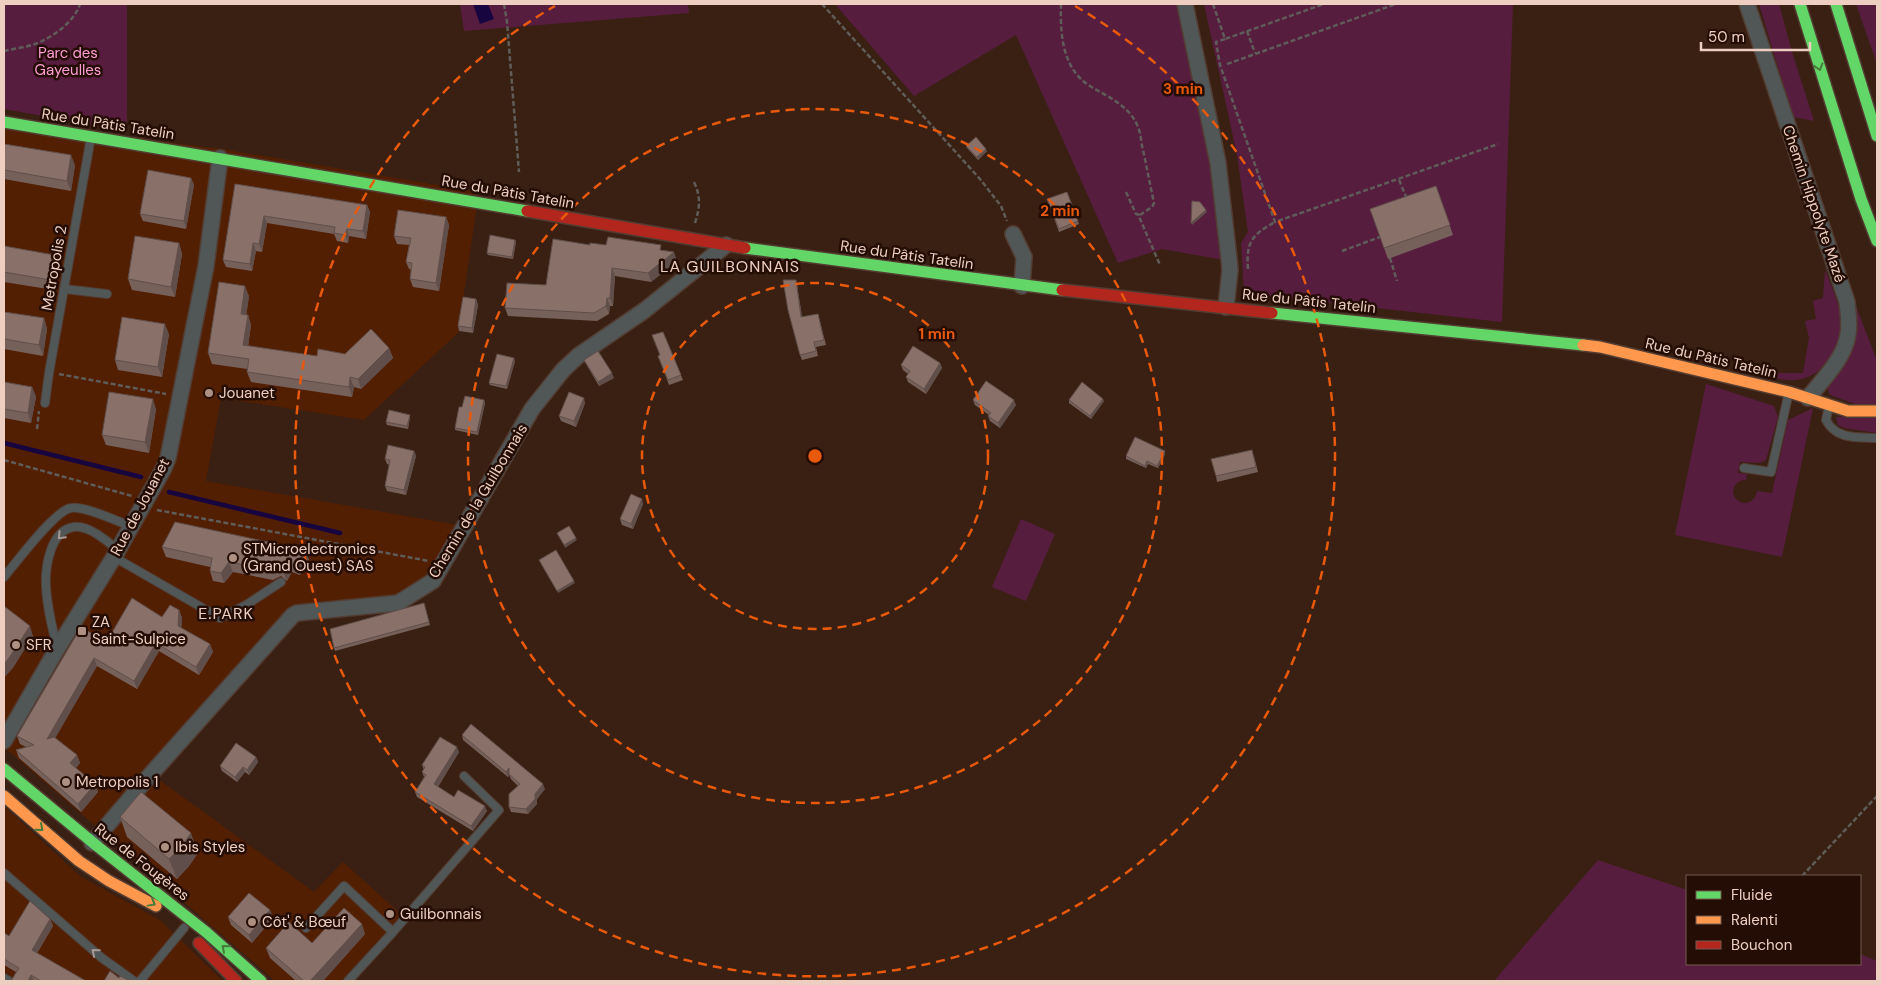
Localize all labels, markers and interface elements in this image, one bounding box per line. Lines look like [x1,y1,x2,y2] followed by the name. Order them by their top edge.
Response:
[1701,20,1810,52] scale bar
[1708,27,1745,47] text: 50 m
[35,43,101,80] park label: Parc des Gayeulles
[1813,63,1823,71] one-way arrow
[1163,79,1203,99] text: 3 min
[40,104,176,144] street label: Rue du Pâtis Tatelin
[1778,123,1850,285] street label: Chemin Hippolyte Mazé
[440,170,576,214] street label: Rue du Pâtis Tatelin
[1040,201,1080,221] text: 2 min
[37,224,71,312] street label: Metropolis 2
[839,236,975,274] street label: Rue du Pâtis Tatelin
[660,256,800,277] district label: LA GUILBONNAIS
[1241,284,1377,318] street label: Rue du Pâtis Tatelin
[919,324,955,344] text: 1 min
[1643,333,1779,383] street label: Rue du Pâtis Tatelin
[219,383,275,403] place label: Jouanet
[203,387,215,399] marker: Jouanet
[424,420,532,582] street label: Chemin de la Guilbonnais
[806,447,824,465] centre of rings
[106,455,174,559] street label: Rue de Jouanet
[58,530,67,539] one-way arrow
[243,539,376,576] place label: STMicroelectronics (Grand Ouest) SAS
[227,552,239,564] marker: STMicroelectronics (Grand Ouest) SAS
[198,603,254,624] district label: E.PARK
[92,612,186,649] place label: ZA Saint-Sulpice
[76,625,88,637] marker: ZA Saint-Sulpice
[26,635,52,655] place label: SFR
[10,639,22,651] marker: SFR
[76,772,158,792] place label: Metropolis 1
[60,776,72,788] marker: Metropolis 1
[91,819,193,905] street label: Rue de Fougères
[35,822,44,831] one-way arrow
[175,837,245,857] place label: Ibis Styles
[159,841,171,853] marker: Ibis Styles
[1686,875,1861,965] legend
[1731,885,1773,905] text: Fluide
[146,897,155,907] one-way arrow
[400,904,482,924] place label: Guilbonnais
[384,908,396,920] marker: Guilbonnais
[1731,910,1778,930] text: Ralenti
[262,912,346,932] place label: Côt' & Bœuf
[246,916,258,928] marker: Côt' & Bœuf
[1731,935,1792,955] text: Bouchon
[222,945,231,954] one-way arrow
[92,950,101,958] one-way arrow

